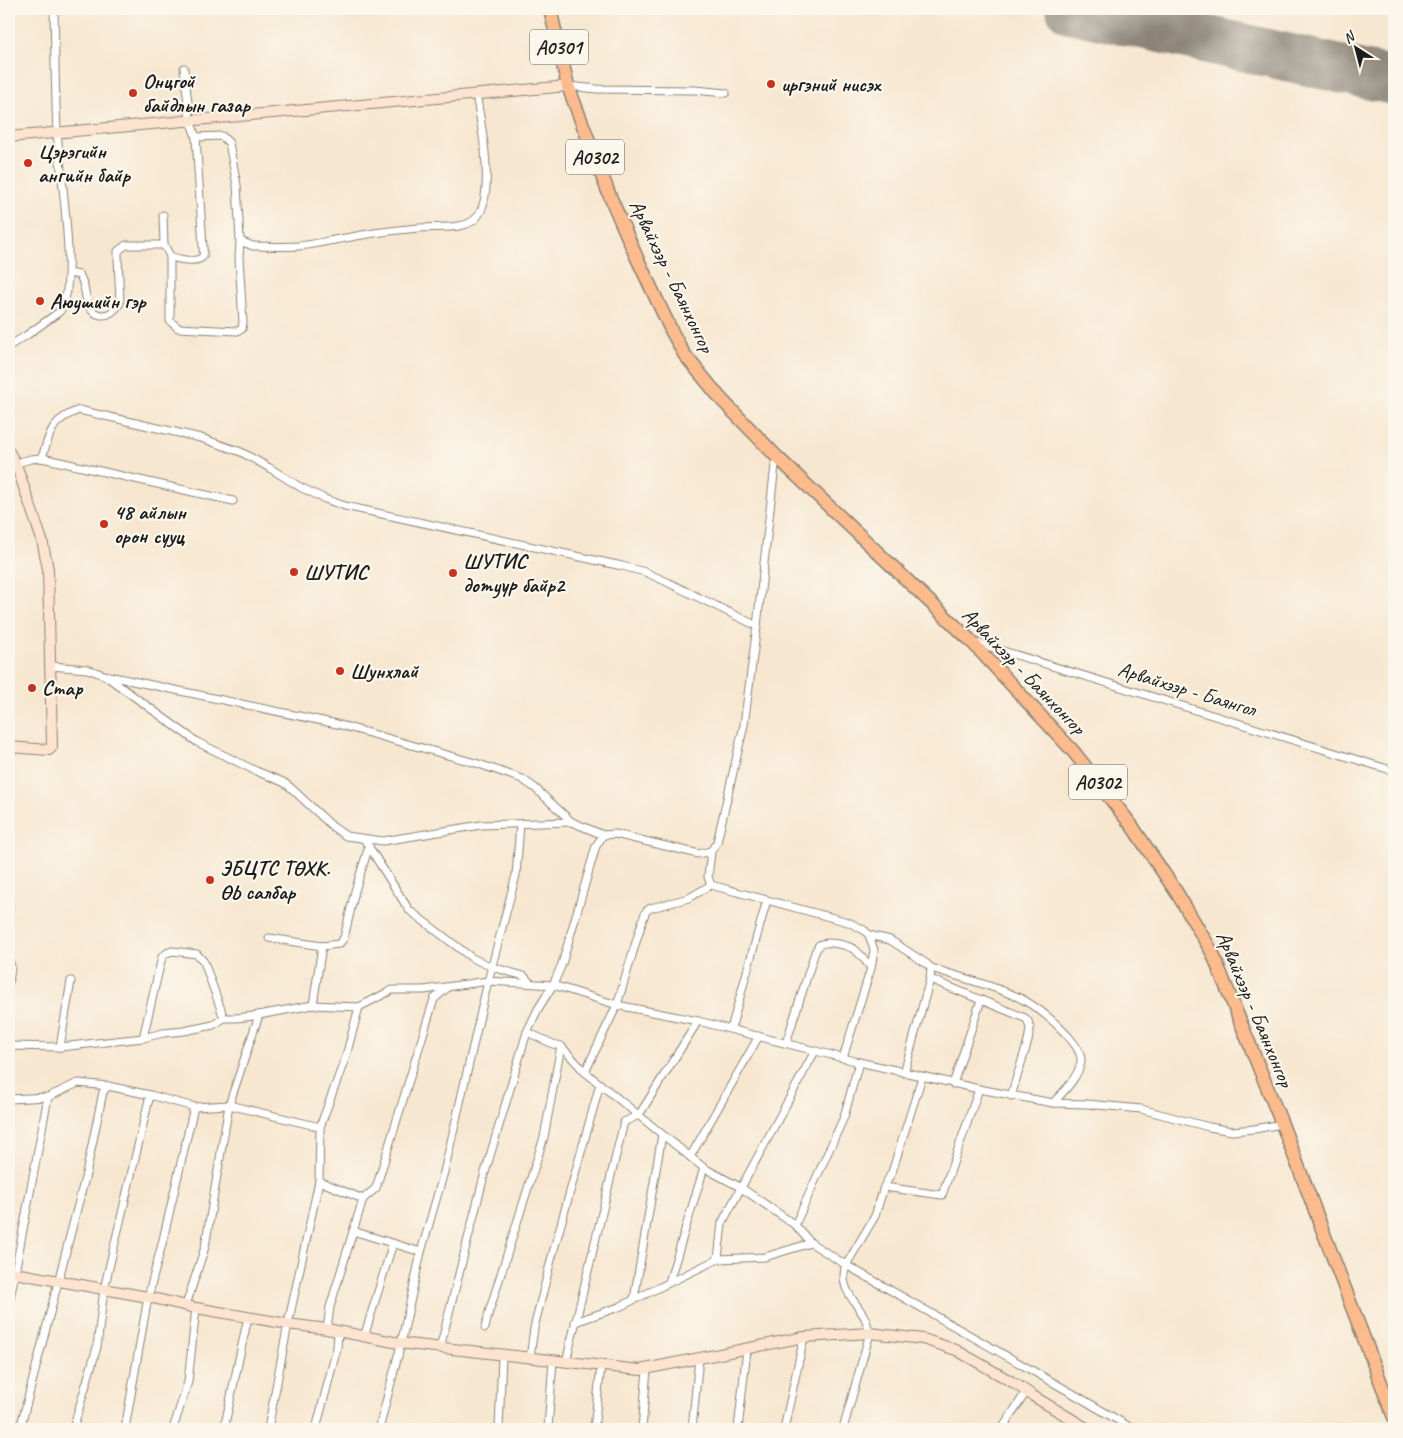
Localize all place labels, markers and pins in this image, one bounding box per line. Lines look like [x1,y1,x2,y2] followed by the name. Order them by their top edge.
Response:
[143,68,252,118] place label: Онцгой байдлын газар
[781,71,882,97] place label: иргэний нисэх
[765,78,777,90] marker: иргэний нисэх
[127,87,139,99] marker: Онцгой байдлын газар
[38,138,132,188] place label: Цэрэгийн ангийн байр
[22,157,34,169] marker: Цэрэгийн ангийн байр
[50,288,148,315] place label: Аюушийн гэр
[34,295,46,307] marker: Аюушийн гэр
[114,499,187,549] place label: 48 айлын орон сууц
[98,518,110,530] marker: 48 айлын орон сууц
[463,548,567,599] place label: ШУТИС дотуур байр2
[304,559,371,585] place label: ШУТИС
[288,566,300,578] marker: ШУТИС
[447,567,459,579] marker: ШУТИС дотуур байр2
[350,658,420,684] place label: Шунхлай
[334,665,346,677] marker: Шунхлай
[42,675,84,701] place label: Стар
[26,682,38,694] marker: Стар
[220,855,331,905] place label: ЭБЦТС ТӨХК. ӨЬ салбар
[204,874,216,886] marker: ЭБЦТС ТӨХК. ӨЬ салбар

